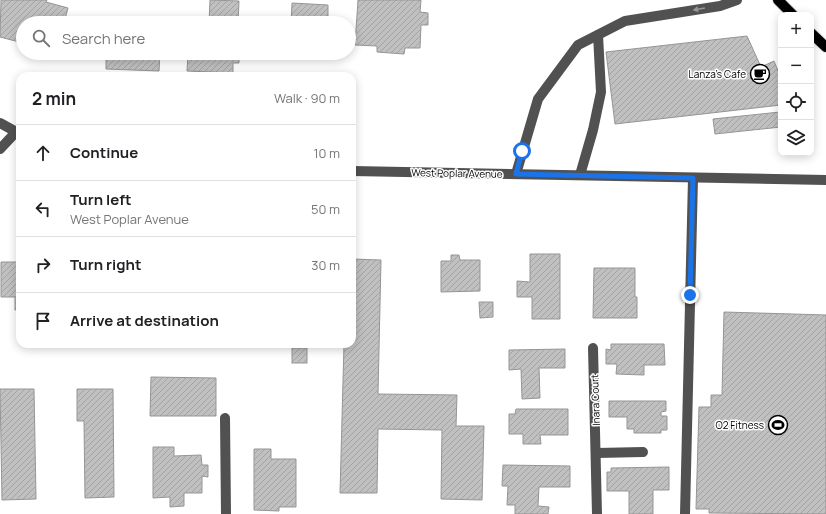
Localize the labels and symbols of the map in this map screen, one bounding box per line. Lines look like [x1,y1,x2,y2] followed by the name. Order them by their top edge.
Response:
[693,6,705,12] one-way arrow
[749,63,771,85] cafe icon: Lanza’s Cafe
[689,67,746,81] place label: Lanza’s Cafe
[513,142,531,160] route start
[411,165,503,181] street label: West Poplar Avenue
[681,286,699,304] route end
[587,374,603,426] street label: Inara Court
[767,414,789,436] sports icon: O2 Fitness
[715,418,764,432] place label: O2 Fitness

